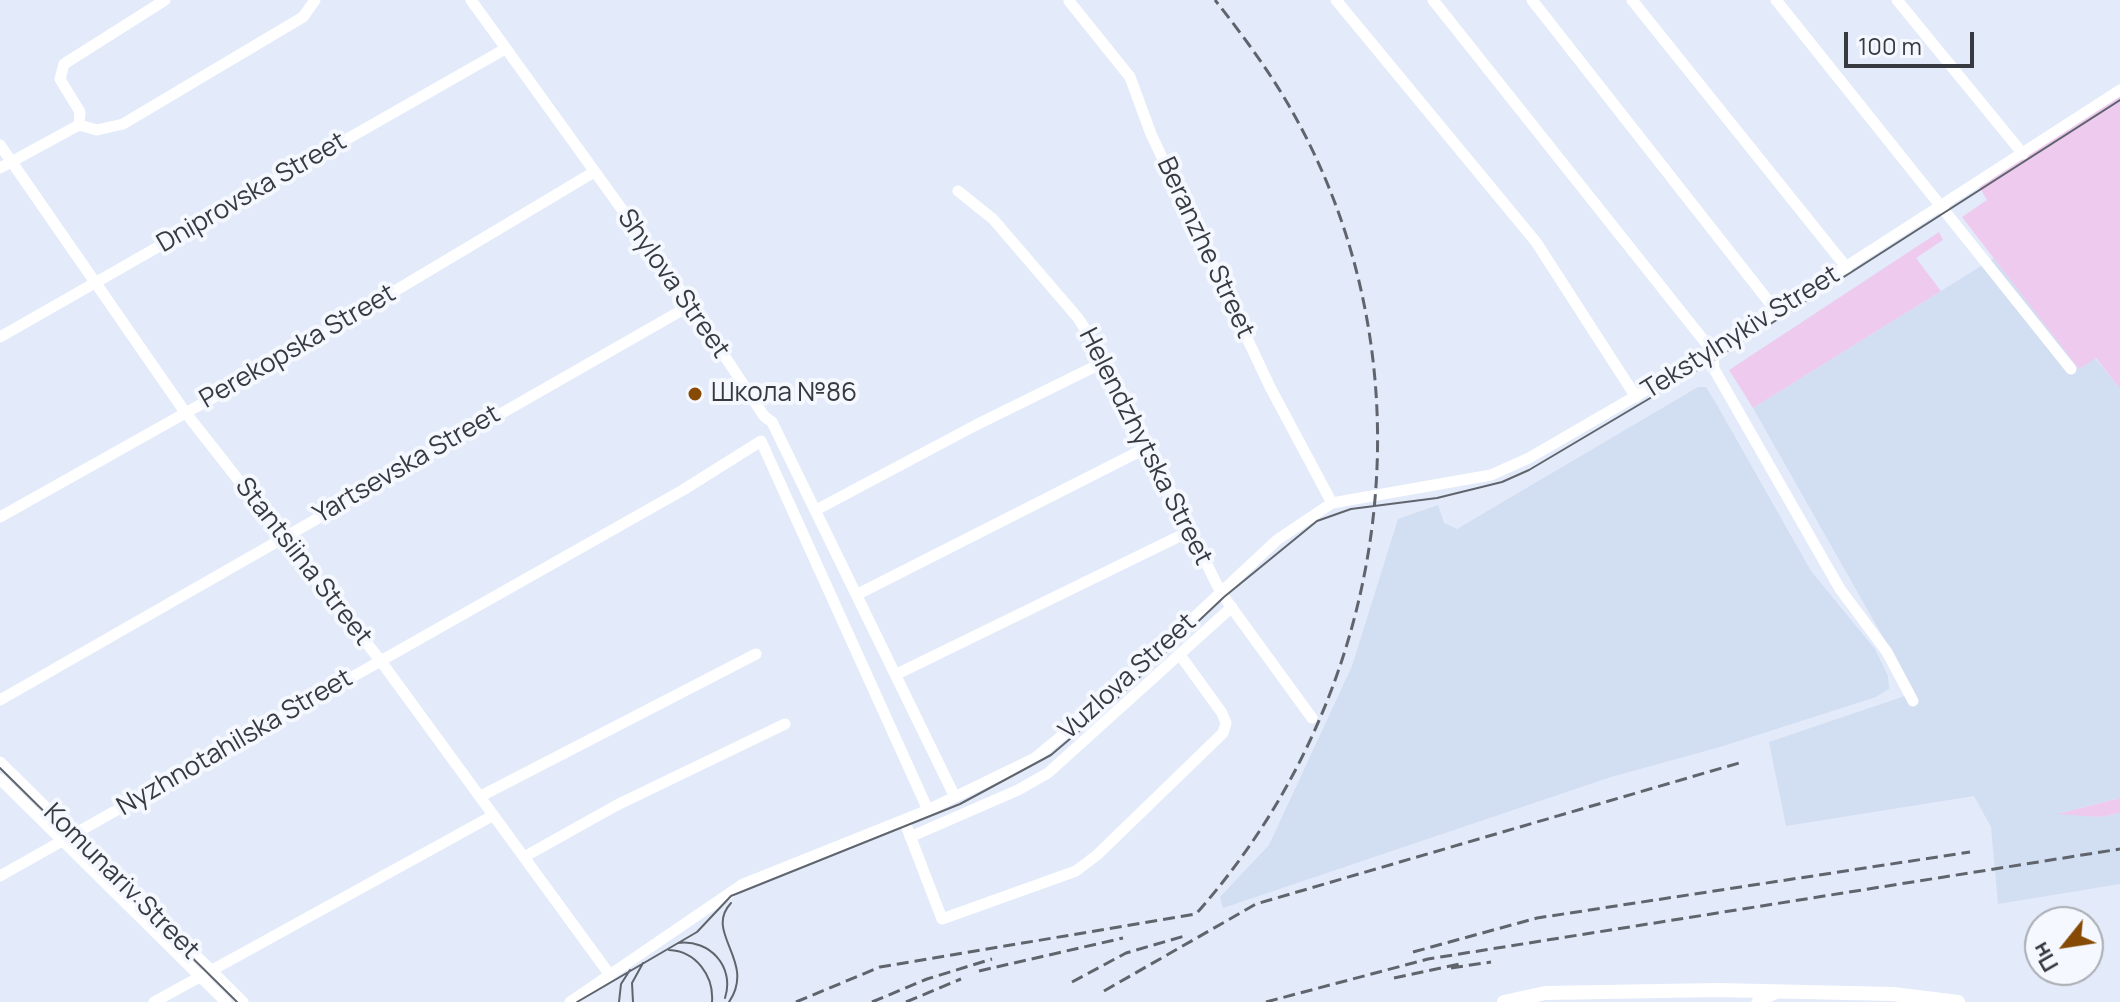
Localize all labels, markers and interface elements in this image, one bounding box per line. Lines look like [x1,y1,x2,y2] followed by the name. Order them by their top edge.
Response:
[1848,16,1978,66] scale bar
[1858,29,1922,62] text: 100 m
[152,126,352,260] street label: Dniprovska Street
[1149,153,1261,343] street label: Beranzhe Street
[610,204,736,364] street label: Shylova Street
[1636,260,1846,406] street label: Tekstylnykiv Street
[195,278,401,416] street label: Perekopska Street
[1072,323,1218,571] street label: Helendzhytska Street
[711,378,857,410] place label: Школа №86
[686,385,704,403] marker: Школа №86
[308,399,506,531] street label: Yartsevska Street
[228,472,378,652] street label: Stantsiina Street
[1053,607,1203,747] street label: Vuzlova Street
[112,663,358,823] street label: Nyzhnotahilska Street
[37,798,205,966] street label: Komunariv Street
[2024,906,2104,986] north arrow
[2025,937,2065,977] text: Пн

